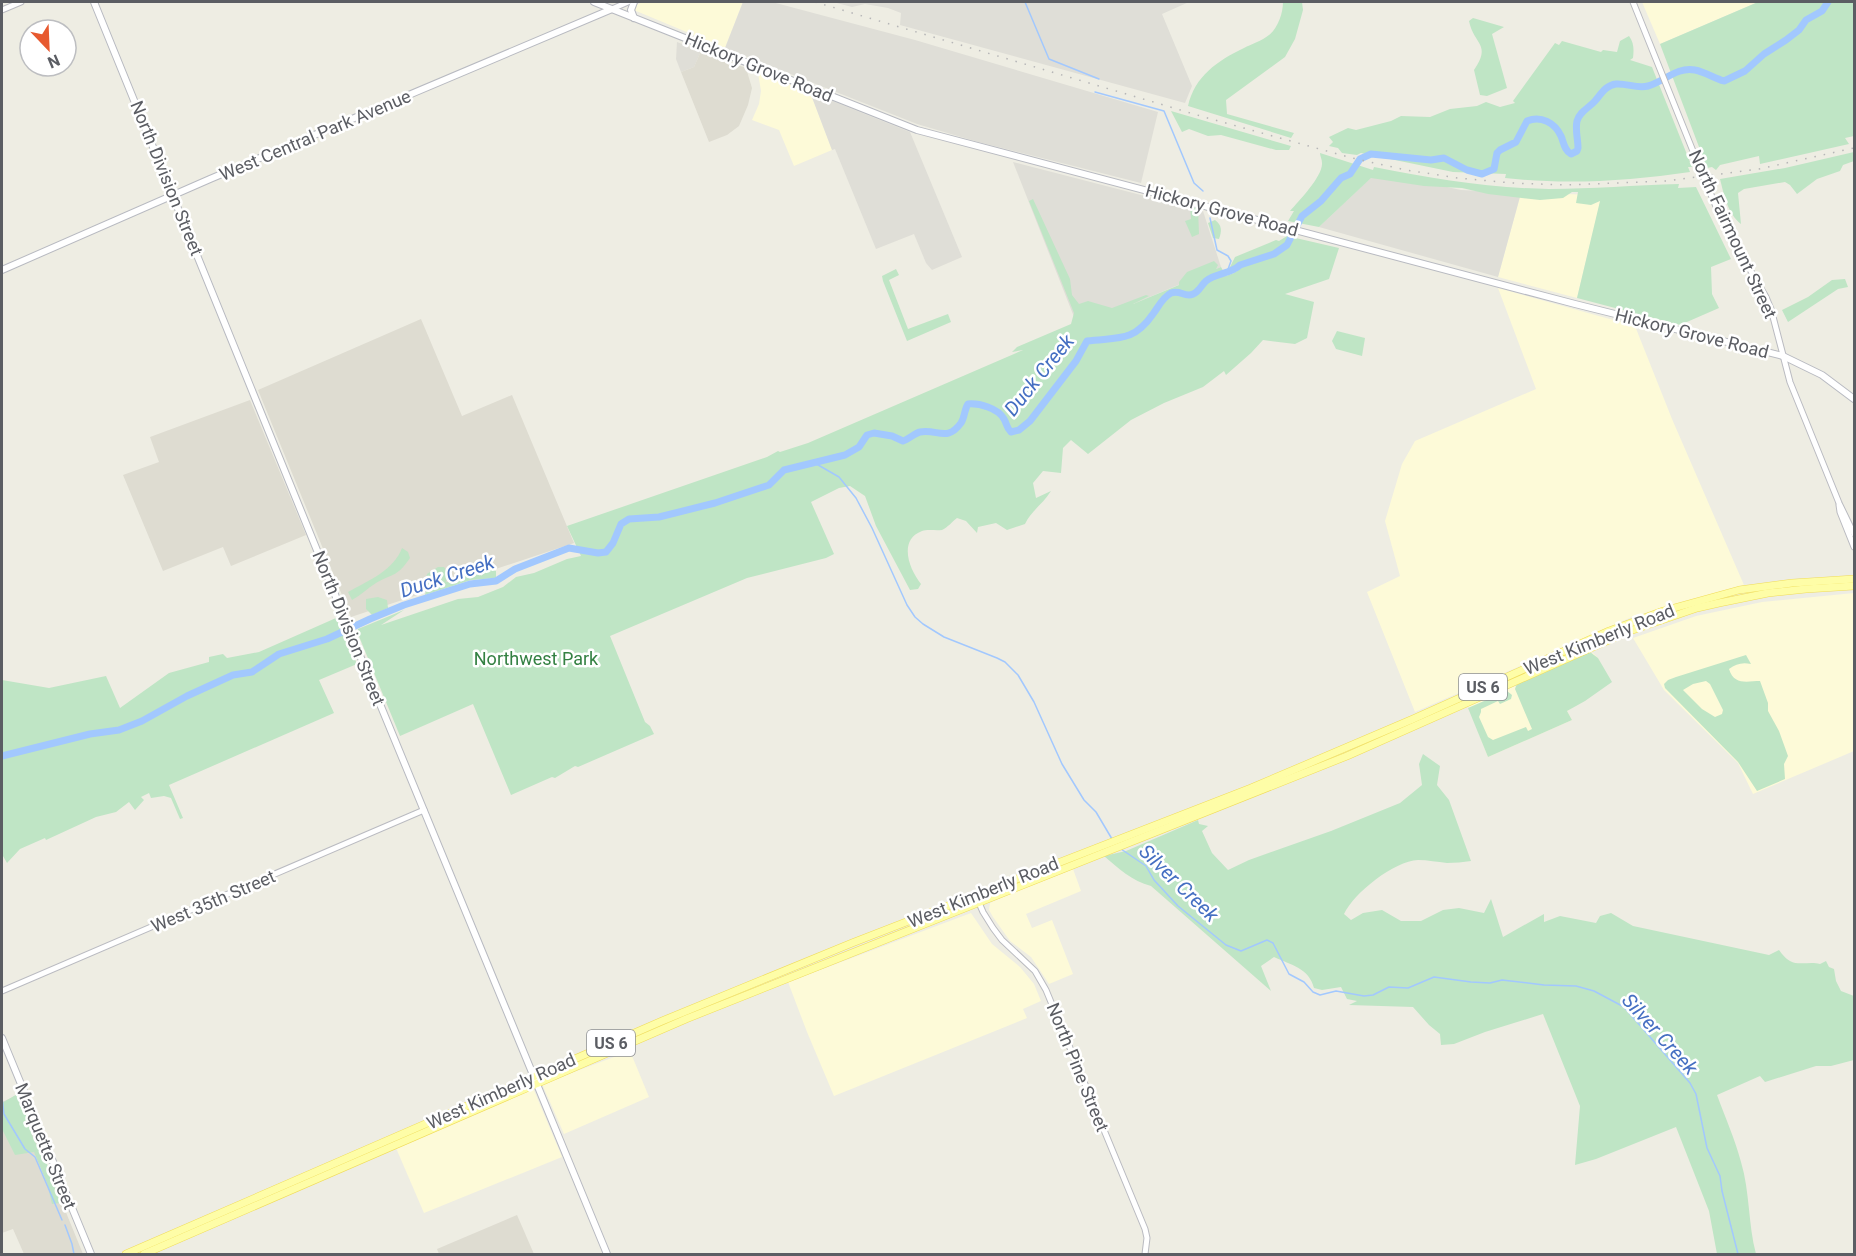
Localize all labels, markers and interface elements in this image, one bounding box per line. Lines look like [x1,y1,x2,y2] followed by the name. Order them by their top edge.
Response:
[18,18,78,78] north arrow
[682,28,836,106] street label: Hickory Grove Road
[45,50,63,72] text: N
[216,85,414,185] street label: West Central Park Avenue
[126,98,208,259] street label: North Division Street
[1685,146,1781,322] street label: North Fairmount Street
[1143,179,1301,241] street label: Hickory Grove Road
[1613,304,1771,362] street label: Hickory Grove Road
[999,329,1080,421] water label: Duck Creek
[308,548,390,709] street label: North Division Street
[397,549,498,603] water label: Duck Creek
[1521,599,1677,679] street label: West Kimberly Road
[474,648,599,669] park label: Northwest Park
[1459,674,1507,700] road number: US 6
[1134,839,1225,928] water label: Silver Creek
[905,852,1061,932] street label: West Kimberly Road
[148,865,278,937] street label: West 35th Street
[1617,988,1704,1081] water label: Silver Creek
[1043,1000,1113,1135] street label: North Pine Street
[587,1030,635,1056] road number: US 6
[423,1049,579,1133] street label: West Kimberly Road
[11,1080,81,1212] street label: Marquette Street

